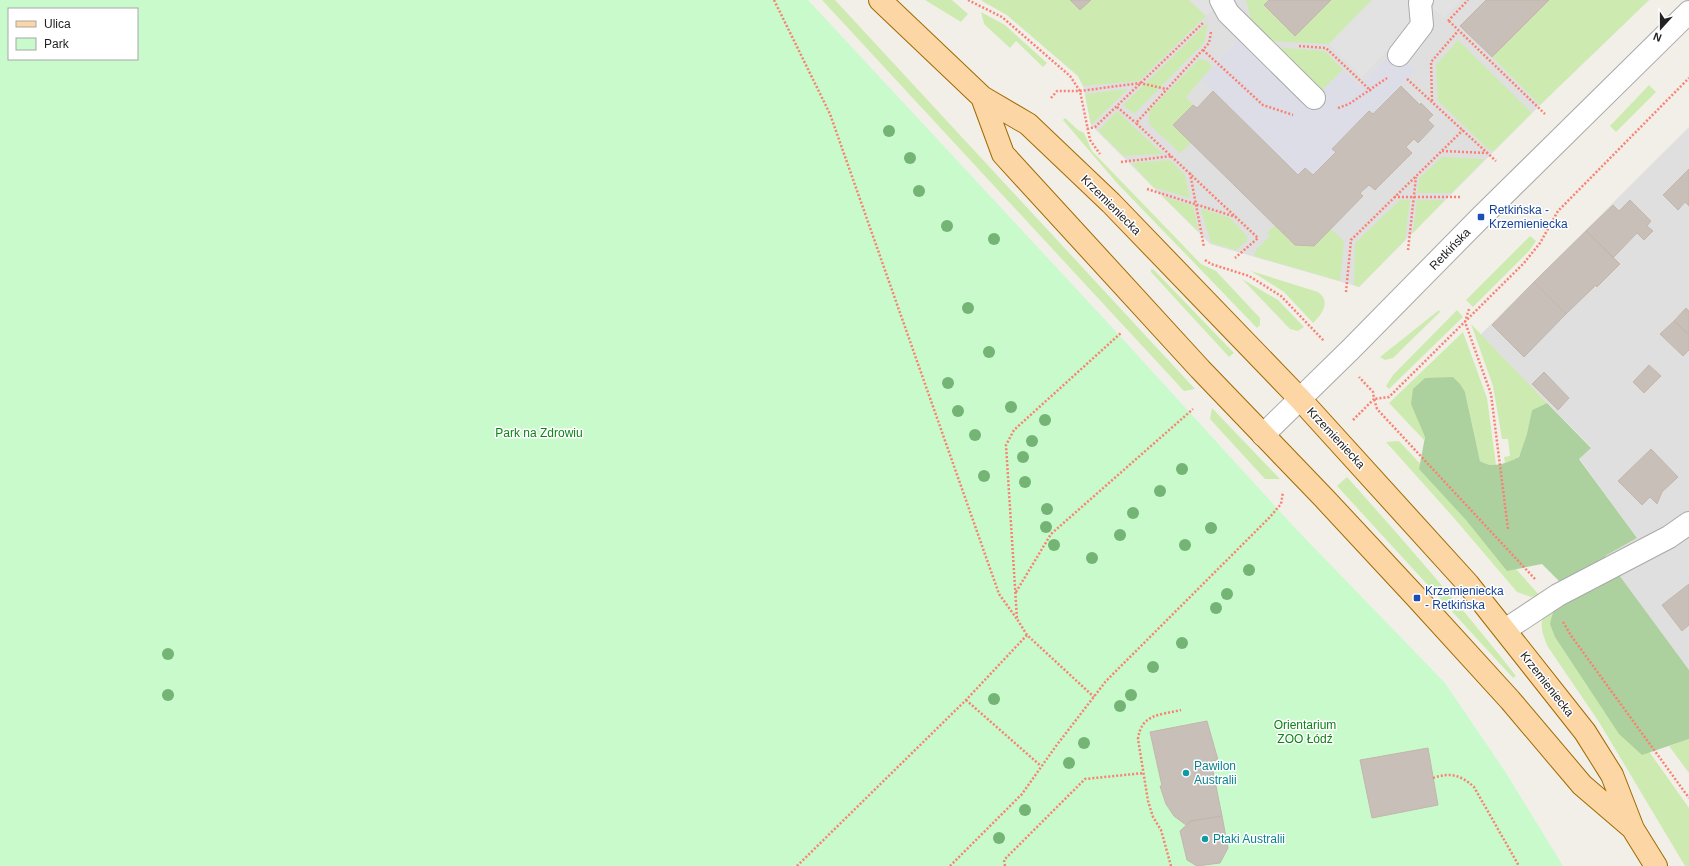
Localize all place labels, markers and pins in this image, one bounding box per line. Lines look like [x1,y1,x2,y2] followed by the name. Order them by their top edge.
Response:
[1489,203,1568,231] place label: Retkińska - Krzemieniecka
[1476,212,1486,222] marker: Retkińska - Krzemieniecka
[1425,584,1504,612] place label: Krzemieniecka - Retkińska
[1412,593,1422,603] marker: Krzemieniecka - Retkińska
[1194,759,1237,787] place label: Pawilon Australii
[1181,768,1191,778] marker: Pawilon Australii
[1213,832,1285,846] place label: Ptaki Australii
[1200,834,1210,844] marker: Ptaki Australii

